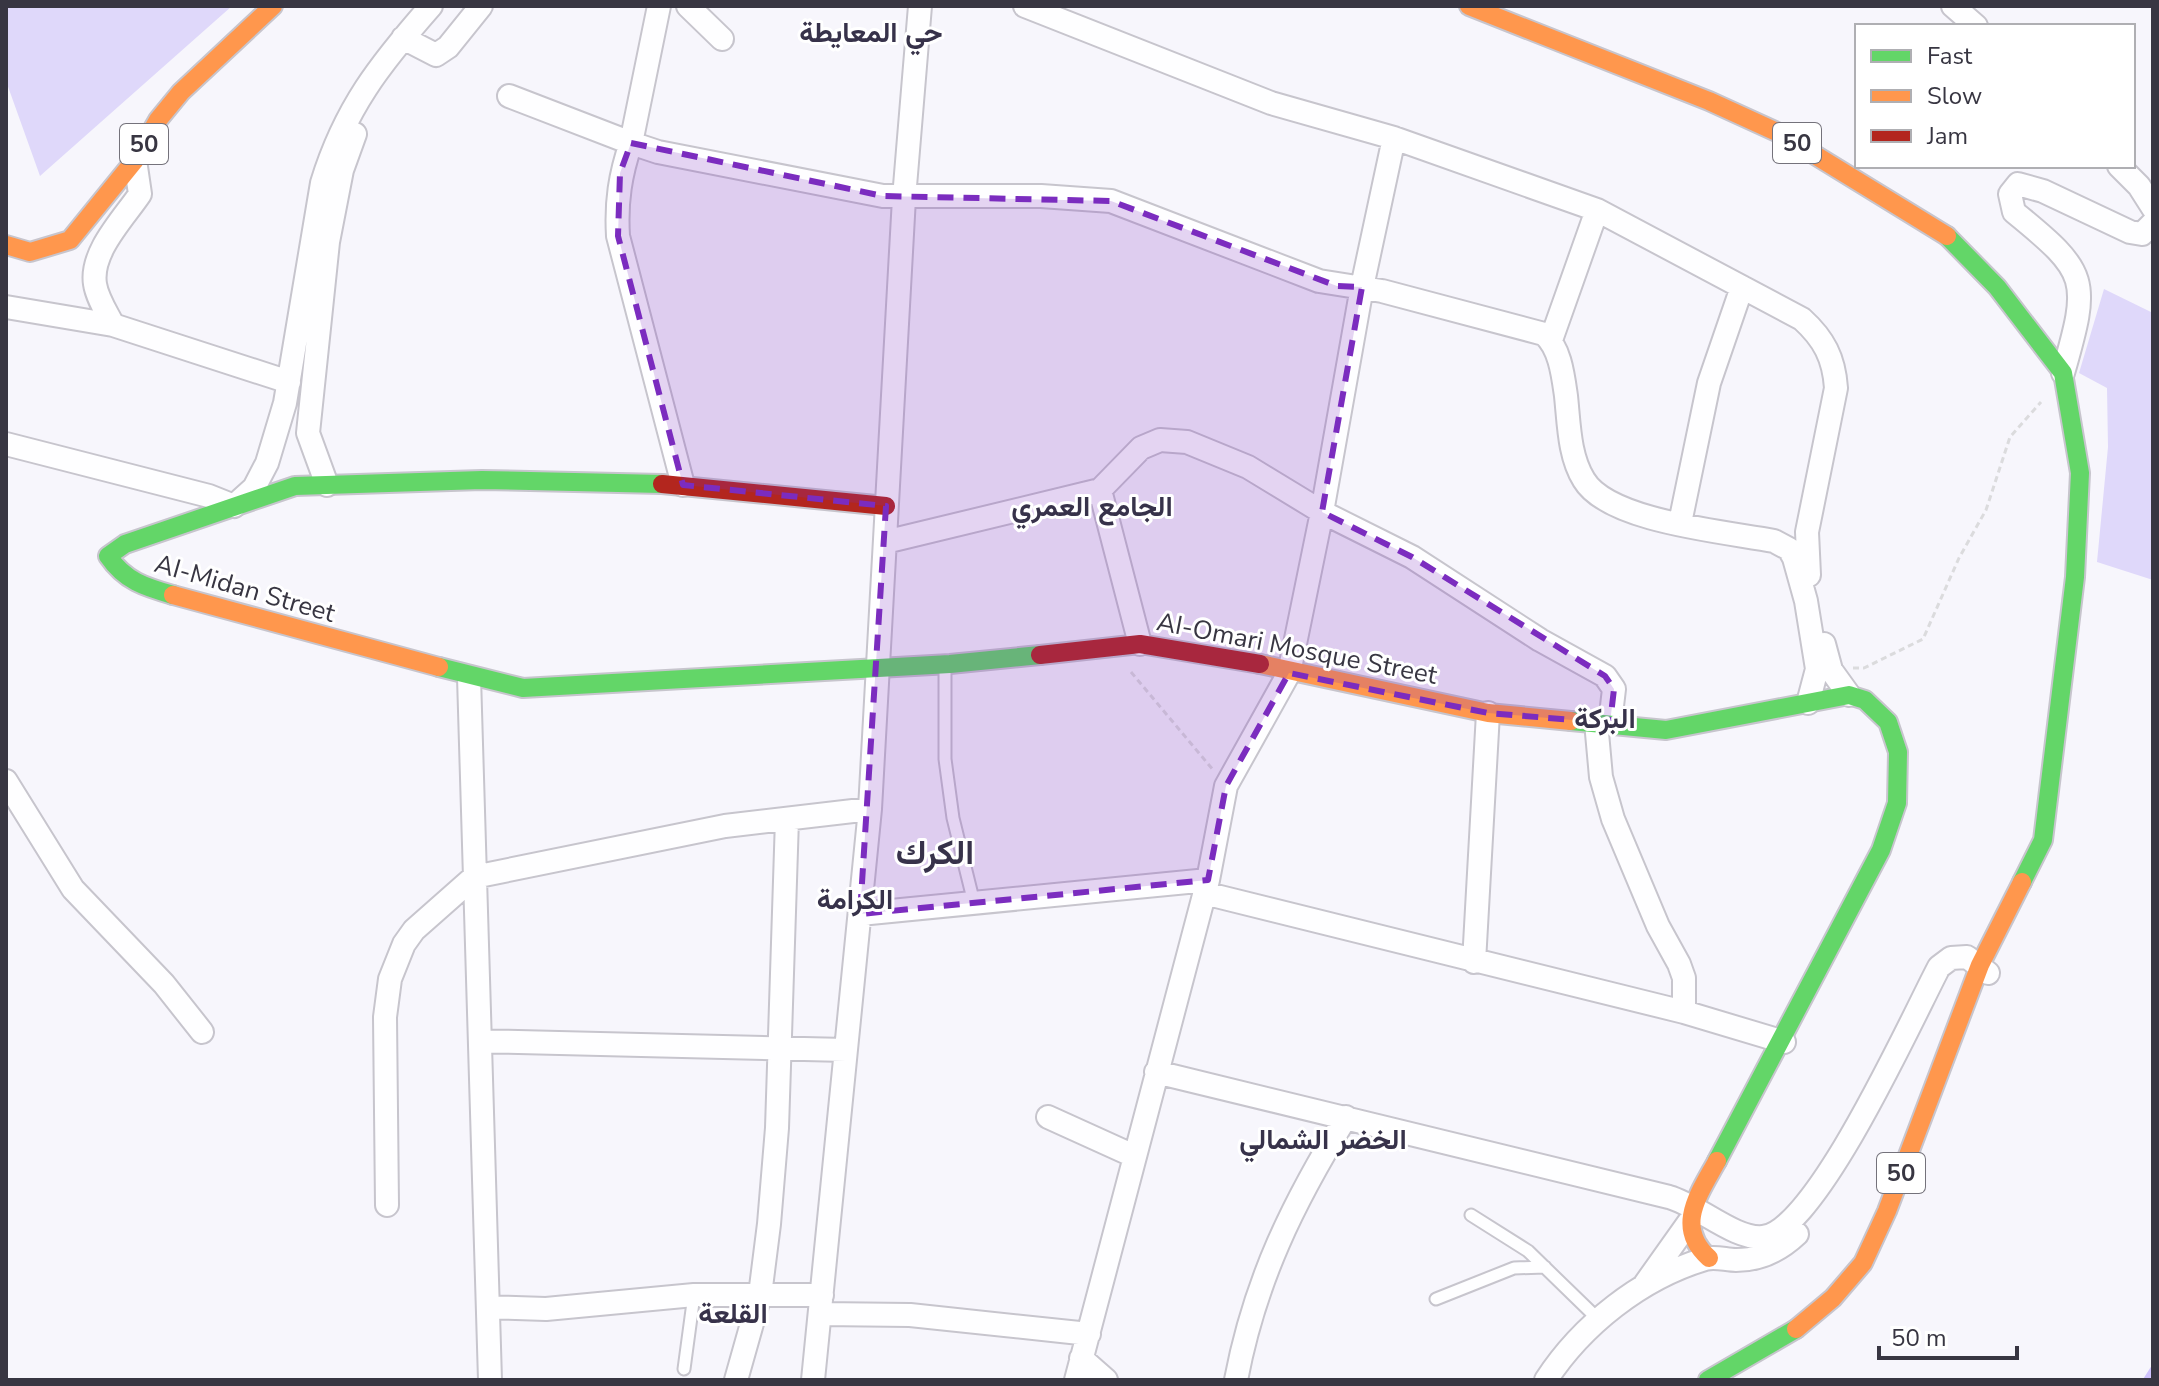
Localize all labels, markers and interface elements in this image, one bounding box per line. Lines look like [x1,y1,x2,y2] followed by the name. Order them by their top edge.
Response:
[799,14,943,56] district label: حي المعايطة
[1855,24,2135,168] legend
[1927,40,1973,72] text: Fast
[1927,80,1982,112] text: Slow
[1926,120,1968,152] text: Jam
[1773,123,1821,163] road number: 50
[120,124,168,164] road number: 50
[1011,488,1173,530] district label: الجامع العمري
[151,546,340,631] street label: AI-Midan Street
[1154,604,1441,693] street label: AI-Omari Mosque Street
[1574,700,1636,738] district label: البركة
[896,830,974,876] district label: الكرك
[817,881,893,919] district label: الكرامة
[1239,1121,1407,1163] district label: الخضر الشمالي
[1877,1153,1925,1193] road number: 50
[698,1295,768,1333] district label: القلعة
[1879,1310,2017,1360] scale bar
[1891,1322,1947,1354] text: 50 m

